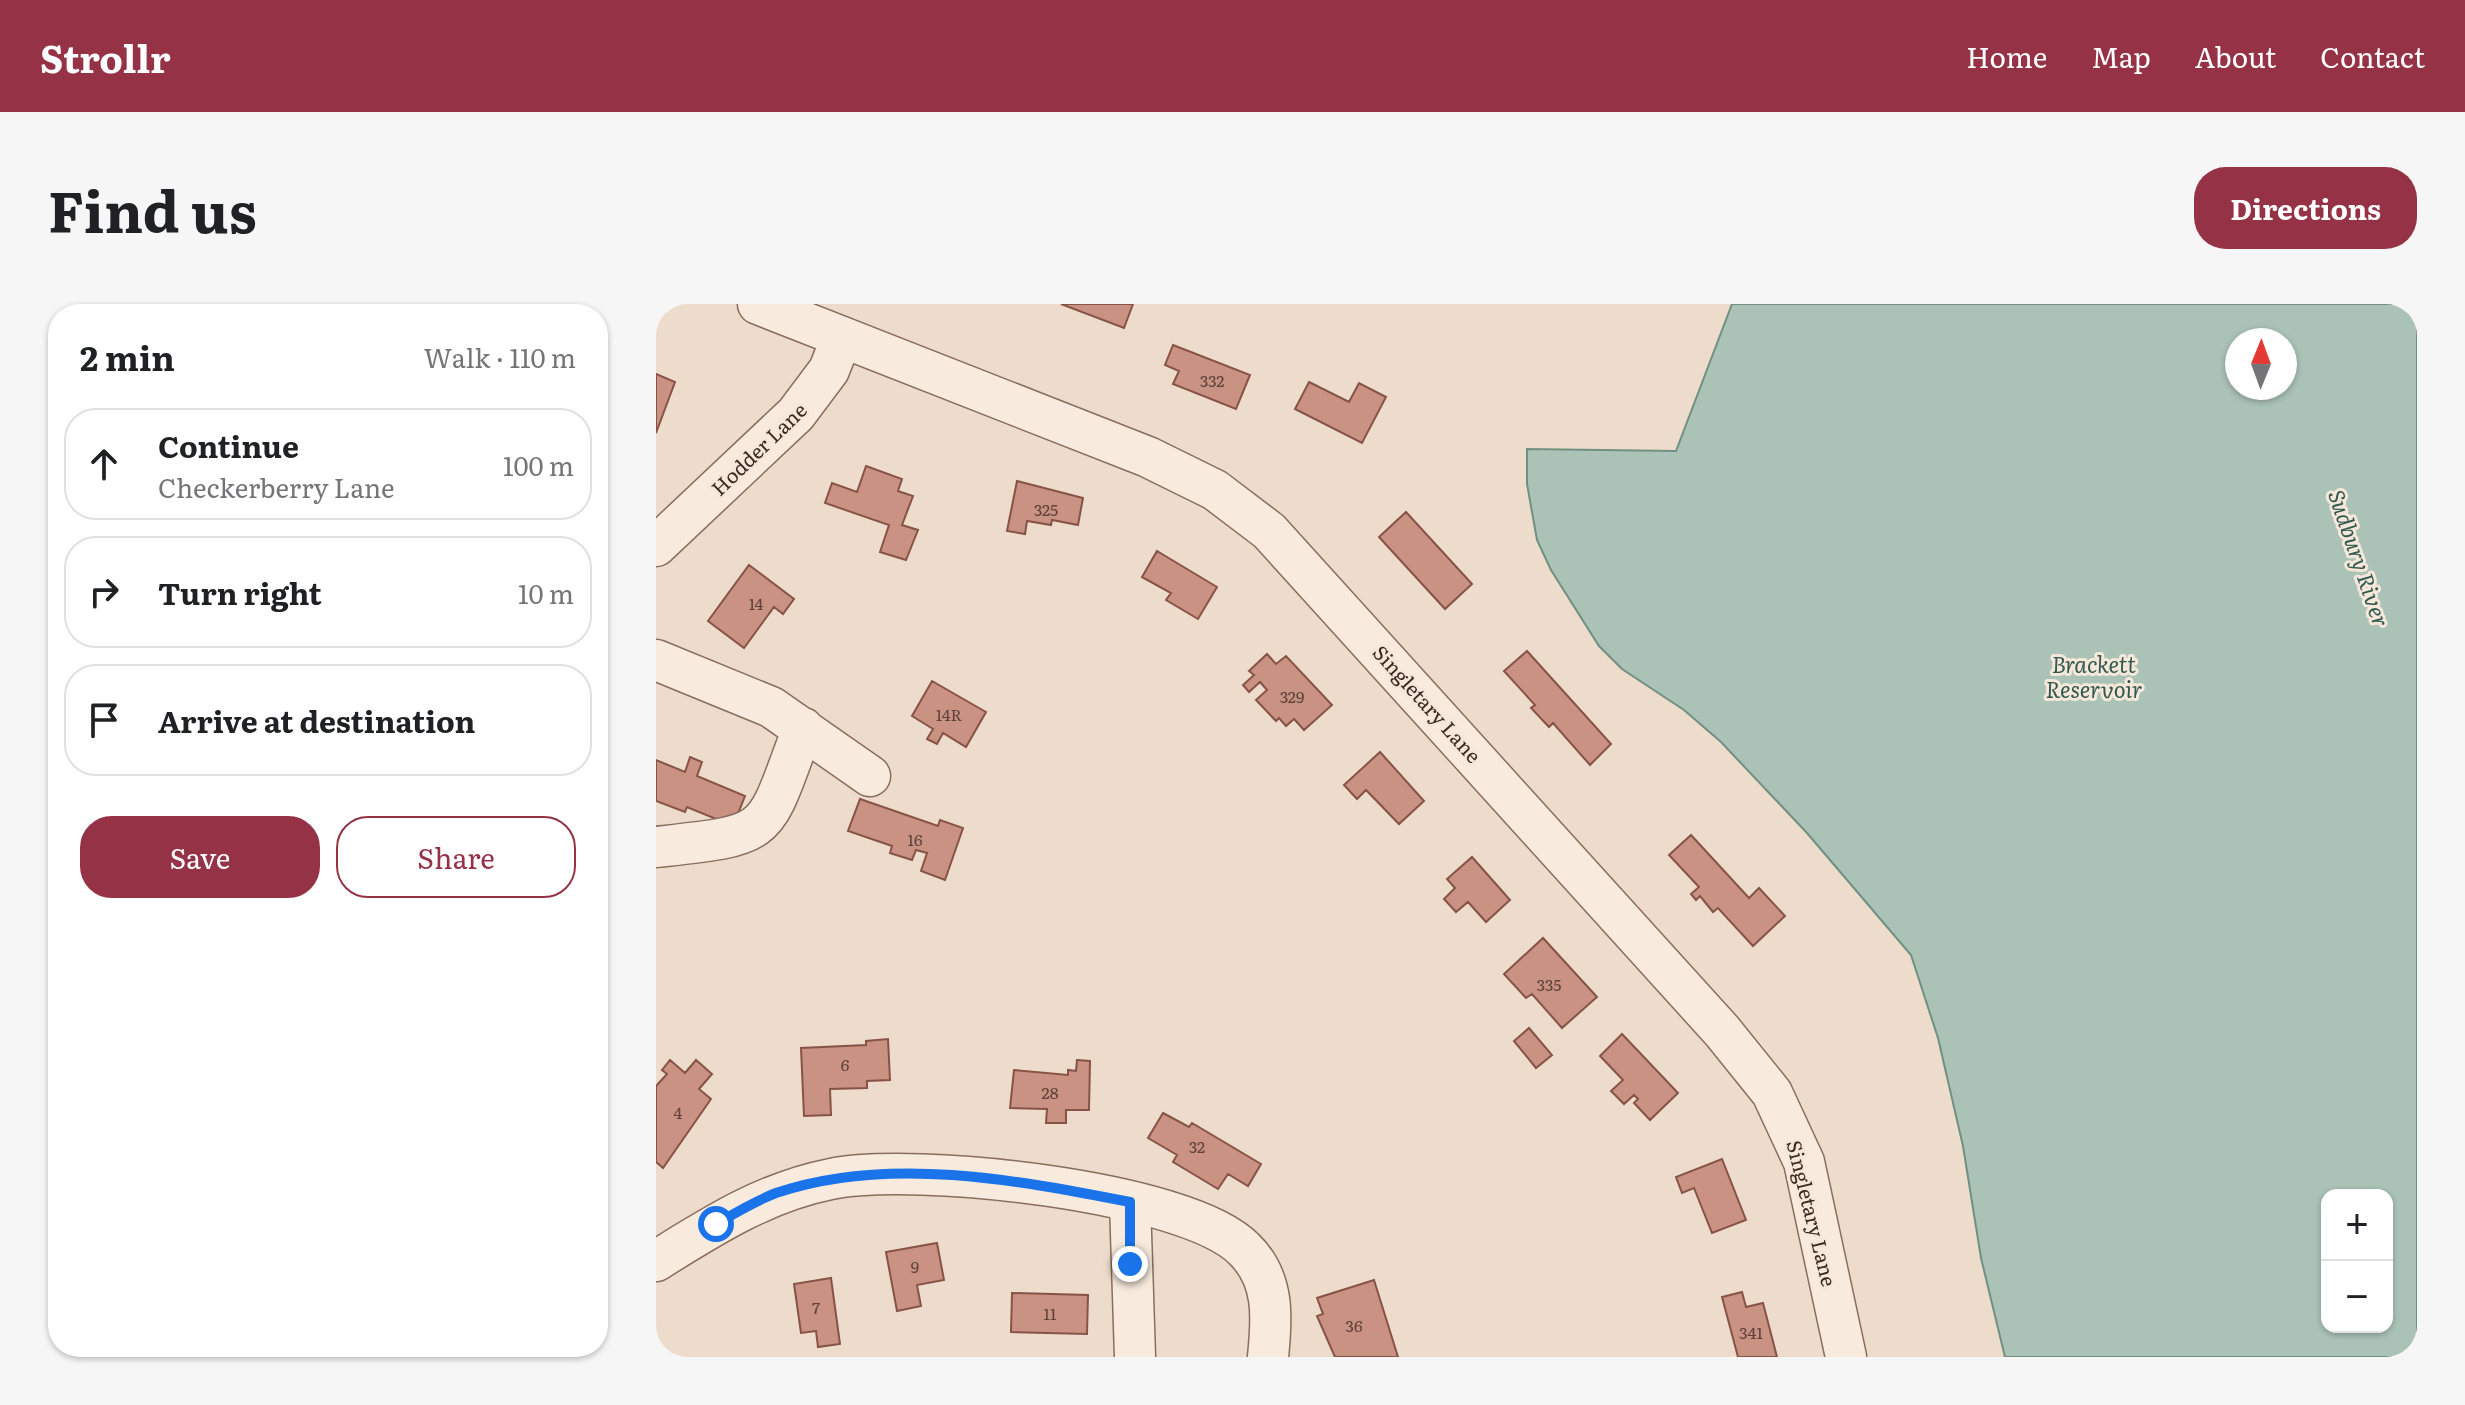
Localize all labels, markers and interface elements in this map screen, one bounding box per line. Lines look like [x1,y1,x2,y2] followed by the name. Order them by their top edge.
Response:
[40,28,171,85] text: Strollr
[1966,35,2047,77] text: Home
[2091,35,2151,77] text: Map
[2195,35,2276,77] text: About
[2320,35,2425,77] text: Contact
[48,167,257,250] text: Find us
[2194,167,2417,249] button: Directions
[2225,328,2297,400] north arrow
[80,331,175,381] text: 2 min
[424,337,576,376] text: Walk · 110 m
[1200,368,1224,392] house number: 332
[703,395,813,501] street label: Hodder Lane
[158,423,299,467] text: Continue
[82,442,126,486] icon: ahead
[503,445,574,484] text: 100 m
[158,467,395,506] text: Checkerberry Lane
[2321,485,2399,631] water label: Sudbury River
[1034,497,1058,521] house number: 325
[82,570,126,614] icon: right
[158,570,322,614] text: Turn right
[518,573,574,612] text: 10 m
[749,591,764,615] house number: 14
[1367,637,1489,769] street label: Singletary Lane
[2046,647,2142,705] water label: Brackett Reservoir
[1280,684,1304,708] house number: 329
[82,698,126,742] icon: arrive
[158,698,475,742] text: Arrive at destination
[936,702,963,726] house number: 14R
[80,816,320,898] button: Save
[336,816,576,898] button: Share
[907,827,923,851] house number: 16
[1537,972,1561,996] house number: 335
[841,1052,850,1076] house number: 6
[1042,1080,1059,1104] house number: 28
[674,1100,683,1124] house number: 4
[1189,1134,1205,1158] house number: 32
[1780,1137,1846,1289] street label: Singletary Lane
[2321,1189,2393,1333] map controls
[2321,1189,2393,1261] button: +
[698,1206,734,1242] route start
[1112,1246,1148,1282] route end
[911,1254,919,1278] house number: 9
[2321,1261,2393,1333] button: −
[812,1295,820,1319] house number: 7
[1043,1301,1057,1325] house number: 11
[1345,1313,1363,1337] house number: 36
[1739,1320,1763,1344] house number: 341

